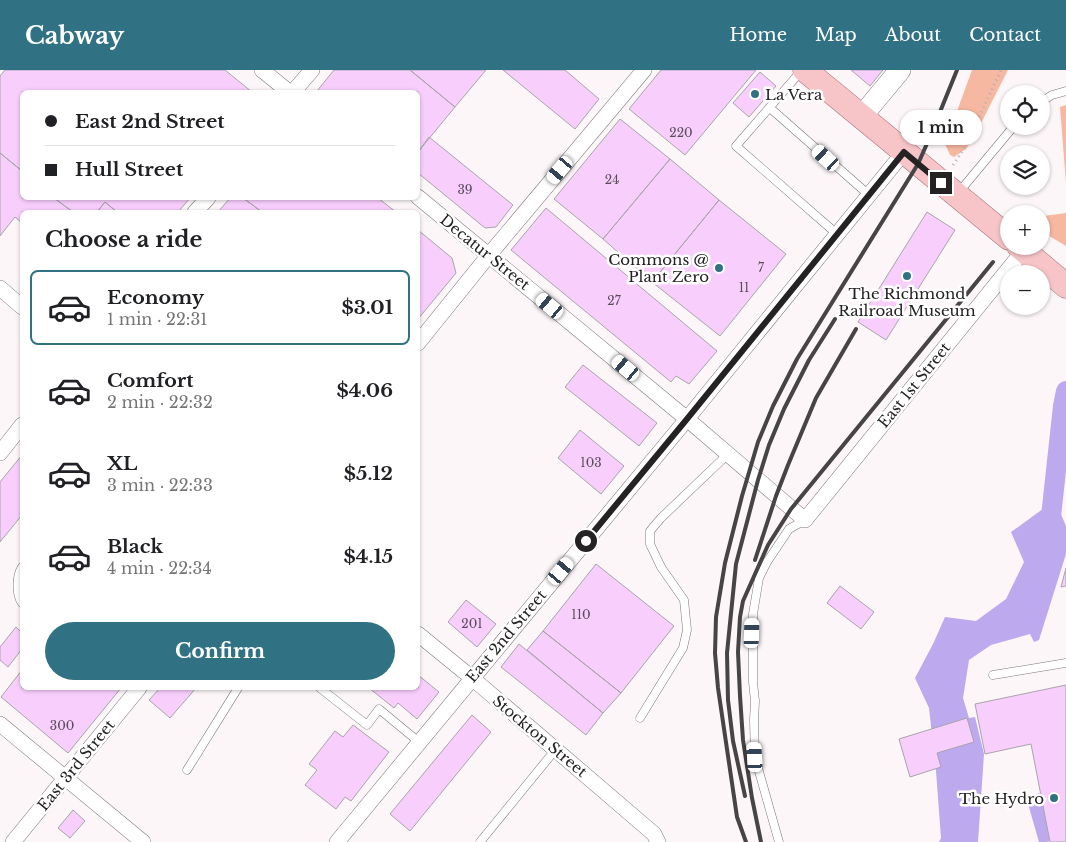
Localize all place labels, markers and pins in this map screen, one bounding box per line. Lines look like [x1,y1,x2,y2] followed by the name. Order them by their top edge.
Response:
[765,85,823,104] place label: La Vera
[749,88,761,100] marker: La Vera
[608,250,709,286] place label: Commons @ Plant Zero
[713,262,725,274] marker: Commons @ Plant Zero
[901,270,913,282] marker: The Richmond Railroad Museum
[838,284,976,320] place label: The Richmond Railroad Museum
[959,789,1044,808] place label: The Hydro
[1048,792,1060,804] marker: The Hydro

